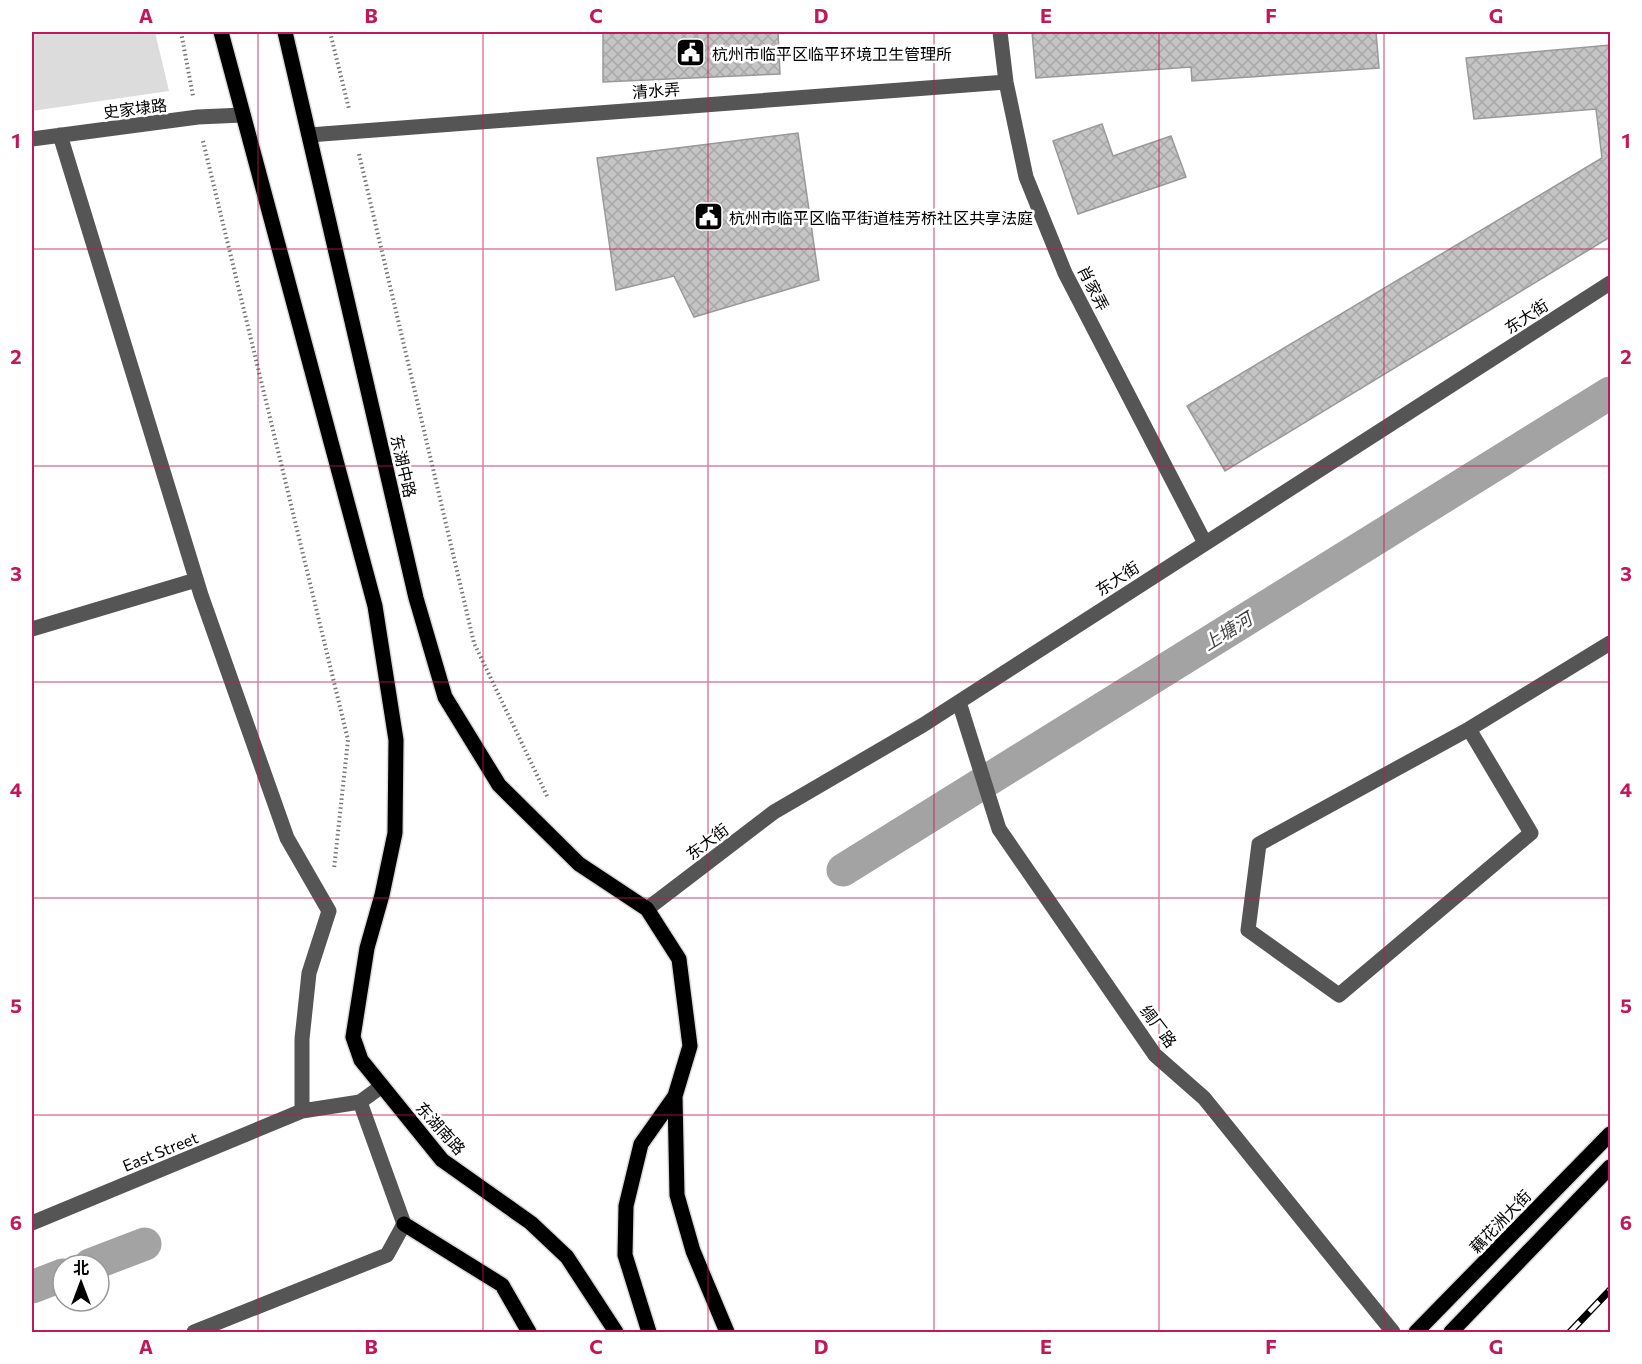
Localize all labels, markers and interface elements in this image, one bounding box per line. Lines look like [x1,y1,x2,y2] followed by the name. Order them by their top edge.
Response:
[139,3,153,27] text: A
[364,3,378,27] text: B
[589,3,603,27] text: C
[814,3,828,27] text: D
[1040,3,1052,27] text: E
[1265,3,1277,27] text: F
[1489,3,1503,27] text: G
[675,37,707,69] public building icon: 杭州市临平区临平环境卫生管理所
[712,44,952,63] place label: 杭州市临平区临平环境卫生管理所
[631,79,681,101] street label: 清水弄
[102,95,168,121] street label: 史家埭路
[11,128,21,152] text: 1
[1621,128,1631,152] text: 1
[692,201,724,233] public building icon: 杭州市临平区临平街道桂芳桥社区共享法庭
[729,208,1033,227] place label: 杭州市临平区临平街道桂芳桥社区共享法庭
[1075,262,1113,314] street label: 肖家弄
[1501,295,1551,337] street label: 东大街
[10,344,22,368] text: 2
[1620,344,1632,368] text: 2
[388,433,420,499] street label: 东湖中路
[1092,557,1142,599] street label: 东大街
[10,561,22,585] text: 3
[1620,561,1632,585] text: 3
[1198,606,1258,655] water label: 上塘河
[10,777,22,801] text: 4
[1620,777,1632,801] text: 4
[682,819,732,863] street label: 东大街
[10,993,22,1017] text: 5
[1620,993,1632,1017] text: 5
[1137,1001,1181,1051] street label: 绸厂路
[413,1098,469,1158] street label: 东湖南路
[119,1127,201,1175] street label: East Street
[1465,1186,1535,1256] street label: 藕花洲大街
[10,1210,22,1234] text: 6
[1620,1210,1632,1234] text: 6
[51,1253,111,1313] north arrow
[73,1258,89,1277] text: 北
[139,1334,153,1358] text: A
[364,1334,378,1358] text: B
[589,1334,603,1358] text: C
[814,1334,828,1358] text: D
[1040,1334,1052,1358] text: E
[1265,1334,1277,1358] text: F
[1489,1334,1503,1358] text: G

